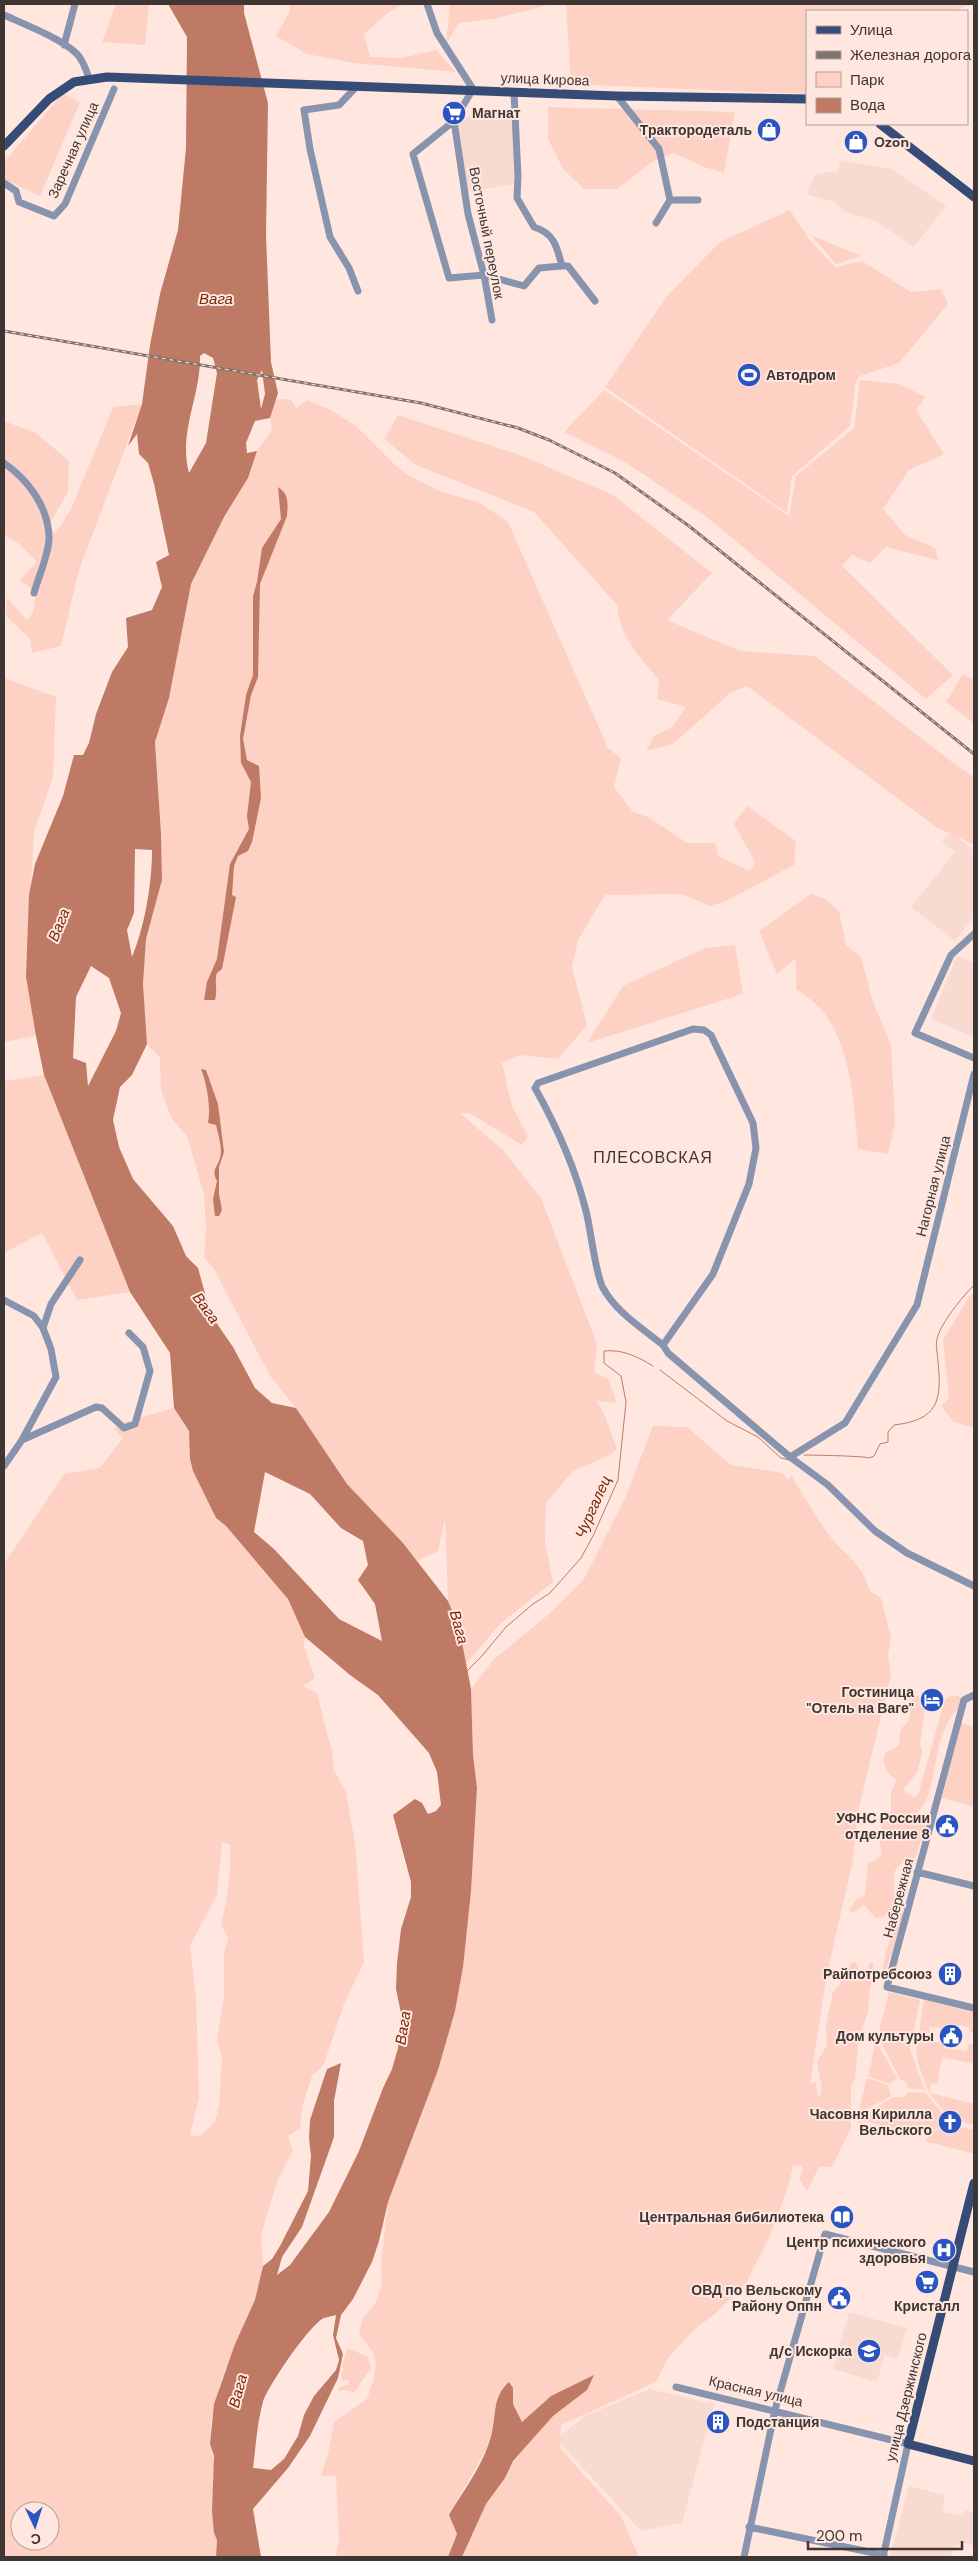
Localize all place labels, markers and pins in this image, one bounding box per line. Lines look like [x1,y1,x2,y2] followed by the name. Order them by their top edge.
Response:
[441,100,467,126] supermarket icon: Магнат
[472,104,521,122] place label: Магнат
[756,117,782,143] shop icon: Трактородеталь
[640,121,752,139] place label: Трактородеталь
[843,129,869,155] shop icon: Ozon
[874,133,909,151] place label: Ozon
[736,362,762,388] sports icon: Автодром
[766,366,836,384] place label: Автодром
[806,1683,914,1717] place label: Гостиница "Отель на Ваге"
[919,1687,945,1713] hotel icon: Гостиница "Отель на Ваге"
[836,1809,930,1843] place label: УФНС России отделение 8
[934,1813,960,1839] public building icon: УФНС России отделение 8
[937,1961,963,1987] building icon: Райпотребсоюз
[823,1965,932,1983] place label: Райпотребсоюз
[938,2023,964,2049] public building icon: Дом культуры
[836,2027,934,2045] place label: Дом культуры
[810,2105,932,2139] place label: Часовня Кирилла Вельского
[937,2109,963,2135] church icon: Часовня Кирилла Вельского
[829,2204,855,2230] library icon: Центральная бибилиотека
[639,2208,824,2226] place label: Центральная бибилиотека
[786,2233,926,2267] place label: Центр психического здоровья
[931,2237,957,2263] hospital icon: Центр психического здоровья
[914,2269,940,2295] supermarket icon: Кристалл
[691,2281,822,2315] place label: ОВД по Вельскому Району Оппн
[826,2285,852,2311] public building icon: ОВД по Вельскому Району Оппн
[894,2297,960,2315] place label: Кристалл
[856,2338,882,2364] school or university icon: д/с Искорка
[769,2342,852,2360] place label: д/с Искорка
[705,2409,731,2435] building icon: Подстанция
[736,2413,819,2431] place label: Подстанция

